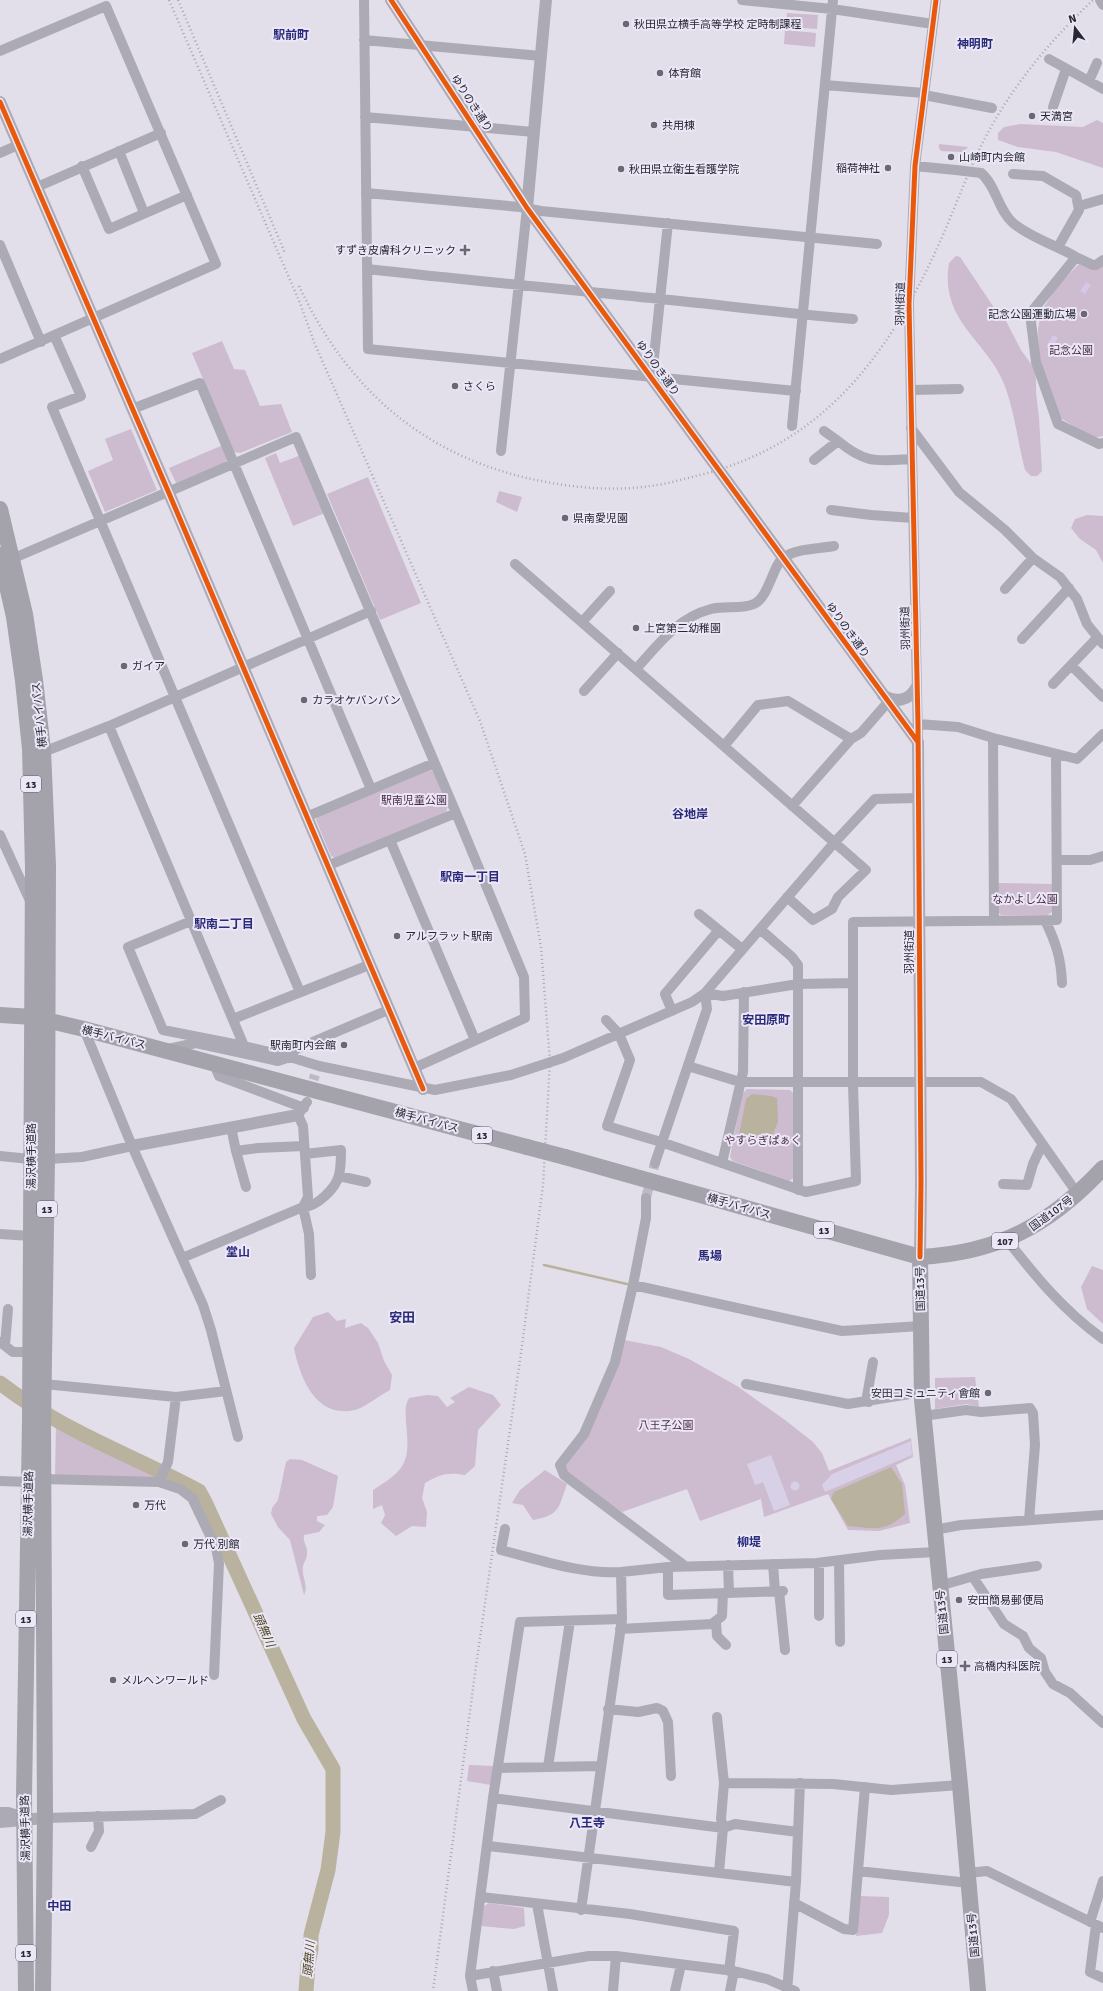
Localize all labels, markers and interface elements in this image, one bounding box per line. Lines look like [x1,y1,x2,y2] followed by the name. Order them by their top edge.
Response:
[1055,8,1095,48] north arrow
[1067,12,1078,26] text: N
[634,18,801,31] place label: 秋田県立横手高等学校 定時制課程
[621,19,631,29] marker: 秋田県立横手高等学校 定時制課程
[273,28,309,43] district label: 駅前町
[957,37,993,52] district label: 神明町
[668,67,701,80] place label: 体育館
[655,68,665,78] marker: 体育館
[448,72,495,134] street label: ゆりのき通り
[1040,110,1073,123] place label: 天満宮
[1027,111,1037,121] marker: 天満宮
[662,119,695,132] place label: 共用棟
[649,120,659,130] marker: 共用棟
[959,151,1025,164] place label: 山崎町内会館
[946,152,956,162] marker: 山崎町内会館
[836,162,880,175] place label: 稲荷神社
[629,163,739,176] place label: 秋田県立衛生看護学院
[883,163,893,173] marker: 稲荷神社
[616,164,626,174] marker: 秋田県立衛生看護学院
[335,244,456,257] place label: すずき皮膚科クリニック
[459,244,471,256] marker: すずき皮膚科クリニック
[894,282,907,326] street label: 羽州街道
[988,308,1076,321] place label: 記念公園運動広場
[1079,309,1089,319] marker: 記念公園運動広場
[633,338,682,399] street label: ゆりのき通り
[1049,344,1093,357] park label: 記念公園
[463,380,496,393] place label: さくら
[450,381,460,391] marker: さくら
[573,512,628,525] place label: 県南愛児園
[560,513,570,523] marker: 県南愛児園
[823,600,872,661] street label: ゆりのき通り
[899,606,912,650] street label: 羽州街道
[644,622,721,635] place label: 上宮第二幼稚園
[631,623,641,633] marker: 上宮第二幼稚園
[132,660,165,673] place label: ガイア
[119,661,129,671] marker: ガイア
[30,682,49,748] street label: 横手バイパス
[312,694,401,707] place label: カラオケバンバン
[299,695,309,705] marker: カラオケバンバン
[21,776,41,792] road number: 13
[381,794,447,807] park label: 駅南児童公園
[672,807,708,822] district label: 谷地岸
[440,870,500,885] district label: 駅南一丁目
[992,893,1058,906] park label: なかよし公園
[194,917,254,932] district label: 駅南二丁目
[405,930,493,943] place label: アルフラット駅南
[903,930,916,974] street label: 羽州街道
[392,931,402,941] marker: アルフラット駅南
[742,1013,790,1028] district label: 安田原町
[80,1023,147,1052] street label: 横手バイパス
[270,1039,336,1052] place label: 駅南町内会館
[339,1040,349,1050] marker: 駅南町内会館
[393,1106,460,1135] street label: 横手バイパス
[25,1123,38,1189] street label: 湯沢横手道路
[472,1127,492,1143] road number: 13
[725,1134,802,1147] park label: やすらぎぱぁく
[705,1191,772,1222] street label: 横手バイパス
[1027,1193,1076,1234] street label: 国道107号
[37,1201,57,1217] road number: 13
[814,1222,834,1238] road number: 13
[992,1233,1018,1249] road number: 107
[226,1245,250,1260] district label: 堂山
[698,1249,722,1264] district label: 馬場
[914,1266,927,1312] street label: 国道13号
[389,1310,415,1326] district label: 安田
[871,1387,980,1400] place label: 安田コミュニティ會館
[983,1388,993,1398] marker: 安田コミュニティ會館
[639,1419,694,1432] park label: 八王子公園
[21,1471,36,1537] street label: 湯沢横手道路
[144,1499,166,1512] place label: 万代
[131,1500,141,1510] marker: 万代
[737,1535,761,1550] district label: 柳堤
[193,1538,239,1551] place label: 万代 別館
[180,1539,190,1549] marker: 万代 別館
[934,1589,951,1635] street label: 国道13号
[967,1594,1044,1607] place label: 安田簡易郵便局
[954,1595,964,1605] marker: 安田簡易郵便局
[16,1611,36,1627] road number: 13
[249,1611,279,1652] water label: 頭無川
[937,1651,957,1667] road number: 13
[959,1660,971,1672] marker: 高橋内科医院
[974,1660,1040,1673] place label: 高橋内科医院
[121,1674,209,1687] place label: メルヘンワールド
[108,1675,118,1685] marker: メルヘンワールド
[18,1795,33,1861] street label: 湯沢横手道路
[569,1816,605,1831] district label: 八王寺
[47,1899,71,1914] district label: 中田
[965,1912,982,1958] street label: 国道13号
[300,1938,319,1978] water label: 頭無川
[16,1945,36,1961] road number: 13

